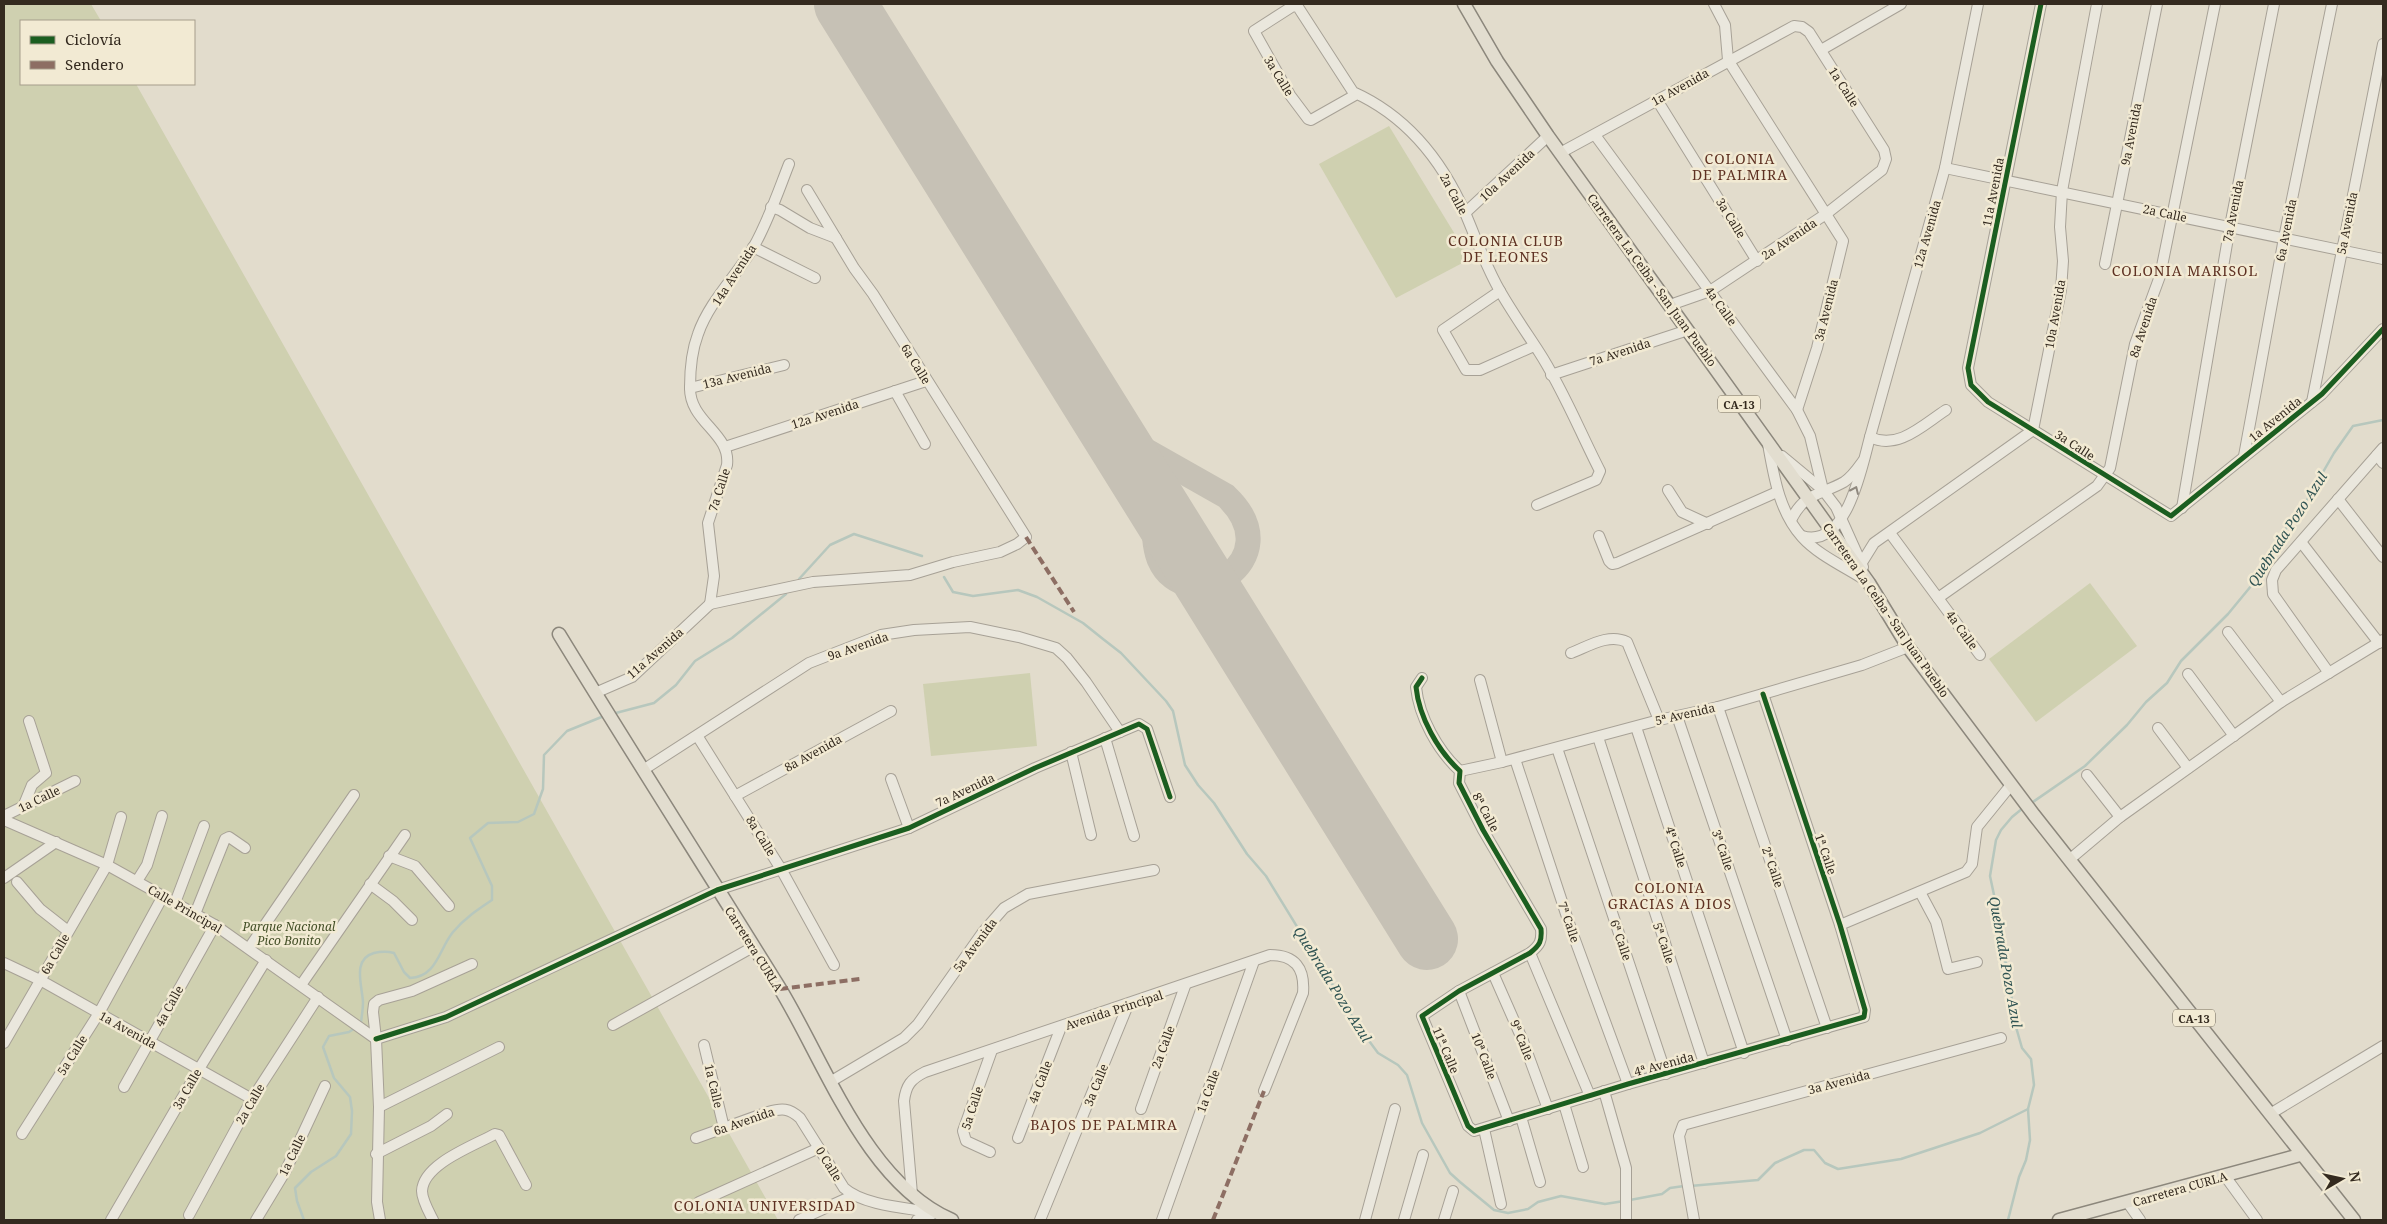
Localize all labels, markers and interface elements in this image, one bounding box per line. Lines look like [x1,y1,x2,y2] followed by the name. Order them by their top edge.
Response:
[20,20,195,85] legend
[65,29,122,49] text: Ciclovía
[1260,53,1298,99] street label: 3a Calle
[65,54,124,74] text: Sendero
[1648,64,1712,110] street label: 1a Avenida
[1825,64,1863,110] street label: 1a Calle
[2117,101,2145,167] street label: 9a Avenida
[1476,145,1539,205] street label: 10a Avenida
[1692,149,1788,184] district label: COLONIA DE PALMIRA
[1978,156,2008,228] street label: 11a Avenida
[1436,170,1472,218] street label: 2a Calle
[2219,178,2247,244] street label: 7a Avenida
[1583,190,1721,370] street label: Carretera La Ceiba - San Juan Pueblo
[2333,190,2361,256] street label: 5a Avenida
[1712,195,1750,241] street label: 3a Calle
[2272,197,2300,263] street label: 6a Avenida
[1909,198,1945,270] street label: 12a Avenida
[2141,200,2189,226] street label: 2a Calle
[1758,214,1820,264] street label: 2a Avenida
[1448,231,1564,266] district label: COLONIA CLUB DE LEONES
[708,241,760,309] street label: 14a Avenida
[2112,261,2258,280] district label: COLONIA MARISOL
[1810,277,1842,343] street label: 3a Avenida
[2041,278,2069,350] street label: 10a Avenida
[1701,283,1741,329] street label: 4a Calle
[2125,294,2161,360] street label: 8a Avenida
[1587,334,1653,370] street label: 7a Avenida
[897,341,935,387] street label: 6a Calle
[701,359,773,393] street label: 13a Avenida
[2245,392,2305,446] street label: 1a Avenida
[789,395,861,433] street label: 12a Avenida
[1718,396,1760,412] road number: CA-13
[2052,426,2098,464] street label: 3a Calle
[704,466,734,514] street label: 7a Calle
[2243,467,2332,590] water label: Quebrada Pozo Azul
[1849,486,1859,495] one-way arrow
[1819,519,1953,701] street label: Carretera La Ceiba - San Juan Pueblo
[1942,607,1982,653] street label: 4a Calle
[623,623,687,682] street label: 11a Avenida
[825,628,891,664] street label: 9a Avenida
[1653,699,1717,729] street label: 5ª Avenida
[781,730,845,776] street label: 8a Avenida
[933,769,998,811] street label: 7a Avenida
[15,782,63,816] street label: 1a Calle
[1469,789,1503,835] street label: 8ª Calle
[742,813,780,859] street label: 8a Calle
[1661,824,1691,870] street label: 4ª Calle
[1708,827,1738,873] street label: 3ª Calle
[1811,831,1841,877] street label: 1ª Calle
[1758,844,1788,890] street label: 2ª Calle
[1608,878,1732,913] district label: COLONIA GRACIAS A DIOS
[145,881,226,937] street label: Calle Principal
[1985,895,2027,1030] water label: Quebrada Pozo Azul
[1554,899,1584,945] street label: 7ª Calle
[721,903,787,995] street label: Carretera CURLA
[949,914,1001,975] street label: 5a Avenida
[1606,917,1636,963] street label: 6ª Calle
[242,918,336,949] park label: Parque Nacional Pico Bonito
[1649,920,1679,966] street label: 5ª Calle
[1290,923,1377,1046] water label: Quebrada Pozo Azul
[36,930,74,978] street label: 6a Calle
[151,982,187,1030] street label: 4a Calle
[1063,986,1165,1034] street label: Avenida Principal
[96,1007,160,1053] street label: 1a Avenida
[2173,1010,2215,1026] road number: CA-13
[1506,1017,1538,1063] street label: 9ª Calle
[1147,1023,1179,1071] street label: 2a Calle
[1429,1024,1463,1076] street label: 11ª Calle
[1467,1030,1501,1082] street label: 10ª Calle
[53,1032,91,1078] street label: 5a Calle
[1632,1048,1696,1080] street label: 4ª Avenida
[1024,1058,1056,1106] street label: 4a Calle
[1080,1061,1112,1109] street label: 3a Calle
[701,1062,727,1110] street label: 1a Calle
[168,1065,206,1113] street label: 3a Calle
[1806,1066,1872,1098] street label: 3a Avenida
[1192,1067,1224,1115] street label: 1a Calle
[231,1080,269,1128] street label: 2a Calle
[957,1084,987,1132] street label: 5a Calle
[711,1103,777,1139] street label: 6a Avenida
[1030,1115,1178,1134] district label: BAJOS DE PALMIRA
[275,1131,309,1179] street label: 1a Calle
[812,1143,846,1185] street label: 0 Calle
[2317,1154,2367,1204] north arrow
[2131,1167,2230,1211] street label: Carretera CURLA
[2345,1170,2366,1184] text: N
[674,1196,856,1215] district label: COLONIA UNIVERSIDAD

